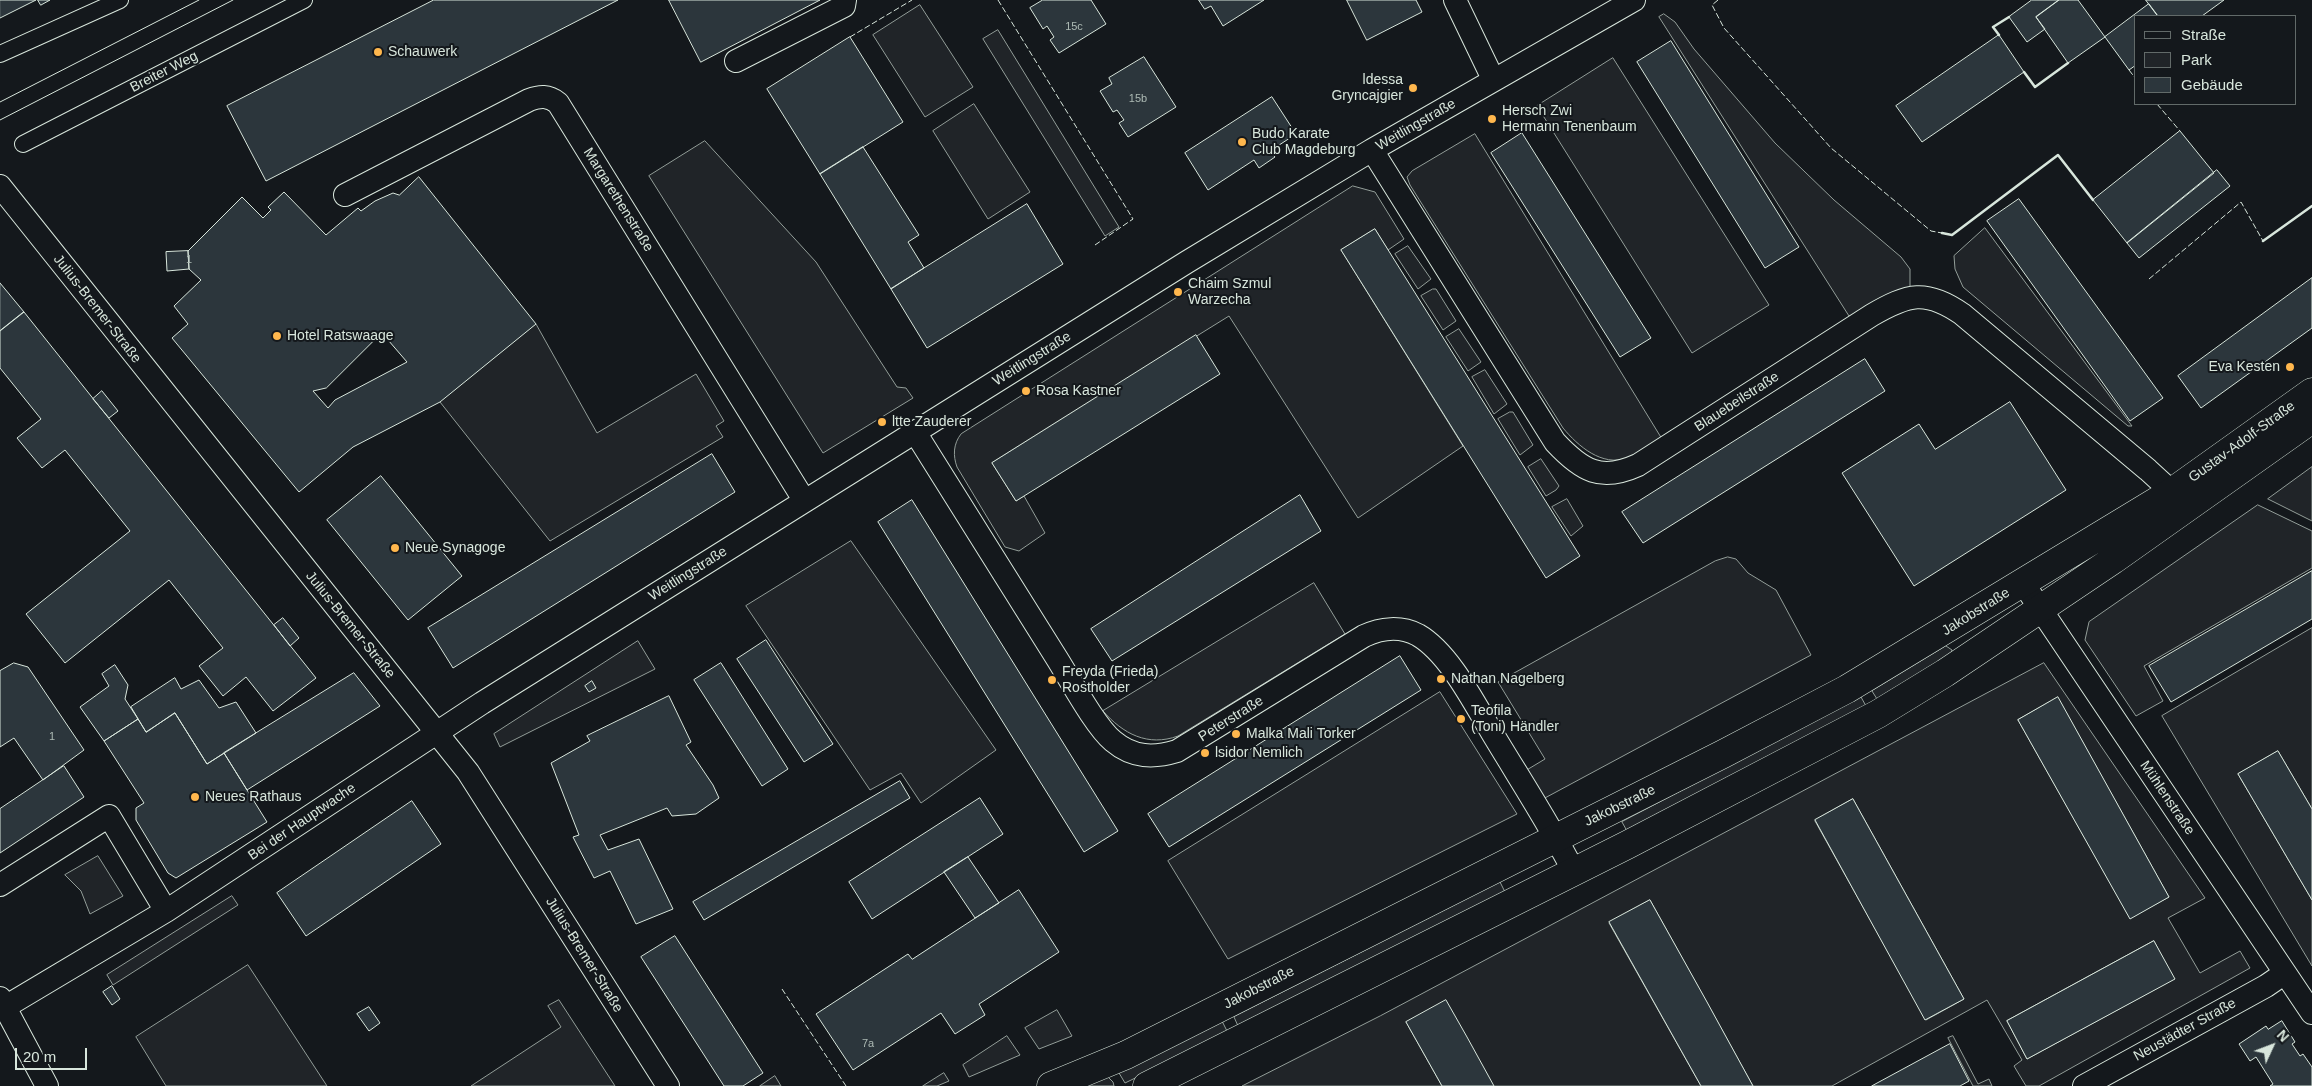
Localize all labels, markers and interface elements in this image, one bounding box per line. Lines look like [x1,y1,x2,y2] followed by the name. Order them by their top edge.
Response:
[2134,15,2297,105] legend
[1065,20,1083,34] house number: 15c
[2181,26,2226,43] text: Straße
[388,44,457,60] place label: Schauwerk
[372,46,384,58] marker: Schauwerk
[127,48,201,96] street label: Breiter Weg
[2181,51,2212,68] text: Park
[1331,72,1403,104] place label: ldessa Gryncajgier
[2181,76,2243,93] text: Gebäude
[1407,82,1419,94] marker: ldessa Gryncajgier
[1129,92,1147,106] house number: 15b
[1373,95,1459,155] street label: Weitlingstraße
[1502,103,1637,136] place label: Hersch Zwi Hermann Tenenbaum
[1486,113,1498,125] marker: Hersch Zwi Hermann Tenenbaum
[1252,126,1356,158] place label: Budo Karate Club Magdeburg
[1236,136,1248,148] marker: Budo Karate Club Magdeburg
[579,145,657,255] street label: Margarethenstraße
[49,251,145,367] street label: Julius-Bremer-Straße
[186,253,192,267] house number: 1
[1188,276,1271,308] place label: Chaim Szmul Warzecha
[1172,286,1184,298] marker: Chaim Szmul Warzecha
[287,328,394,344] place label: Hotel Ratswaage
[990,328,1074,390] street label: Weitlingstraße
[271,330,283,342] marker: Hotel Ratswaage
[2208,359,2280,375] place label: Eva Kesten
[2284,361,2296,373] marker: Eva Kesten
[1692,368,1782,436] street label: Blauebeilstraße
[1036,383,1121,399] place label: Rosa Kastner
[1020,385,1032,397] marker: Rosa Kastner
[2185,398,2299,486] street label: Gustav-Adolf-Straße
[892,414,971,430] place label: ltte Zauderer
[876,416,888,428] marker: ltte Zauderer
[405,540,505,556] place label: Neue Synagoge
[389,542,401,554] marker: Neue Synagoge
[646,543,730,605] street label: Weitlingstraße
[302,568,398,682] street label: Julius-Bremer-Straße
[1939,584,2013,640] street label: Jakobstraße
[1062,664,1158,696] place label: Freyda (Frieda) Rostholder
[1451,671,1565,687] place label: Nathan Nagelberg
[1435,673,1447,685] marker: Nathan Nagelberg
[1046,674,1058,686] marker: Freyda (Frieda) Rostholder
[1196,692,1266,746] street label: Peterstraße
[1471,703,1559,736] place label: Teofila (Toni) Händler
[1455,713,1467,725] marker: Teofila (Toni) Händler
[1246,726,1356,742] place label: Malka Mali Torker
[1230,728,1242,740] marker: Malka Mali Torker
[49,730,55,744] house number: 1
[1215,745,1303,761] place label: lsidor Nemlich
[1199,747,1211,759] marker: lsidor Nemlich
[2136,758,2198,838] street label: Mühlenstraße
[245,780,359,864] street label: Bei der Hauptwache
[1582,782,1658,830] street label: Jakobstraße
[205,789,302,805] place label: Neues Rathaus
[189,791,201,803] marker: Neues Rathaus
[542,894,626,1016] street label: Julius-Bremer-Straße
[1221,963,1297,1013] street label: Jakobstraße
[2131,995,2239,1065] street label: Neustädter Straße
[2247,1021,2297,1071] north arrow
[2274,1027,2292,1045] text: N
[862,1037,874,1051] house number: 7a
[18,1038,90,1070] scale bar
[23,1048,56,1065] text: 20 m

